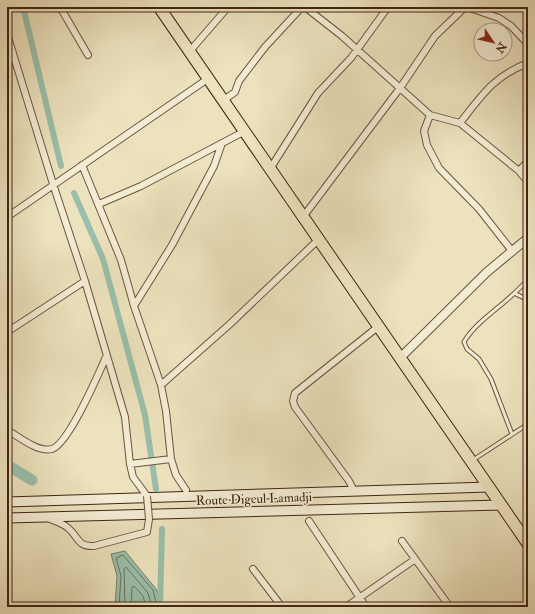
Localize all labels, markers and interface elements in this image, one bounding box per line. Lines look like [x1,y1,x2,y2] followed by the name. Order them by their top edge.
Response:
[473,22,513,62] north arrow
[492,39,510,56] text: N
[196,489,313,509] street label: Route Digeul Lamadji

